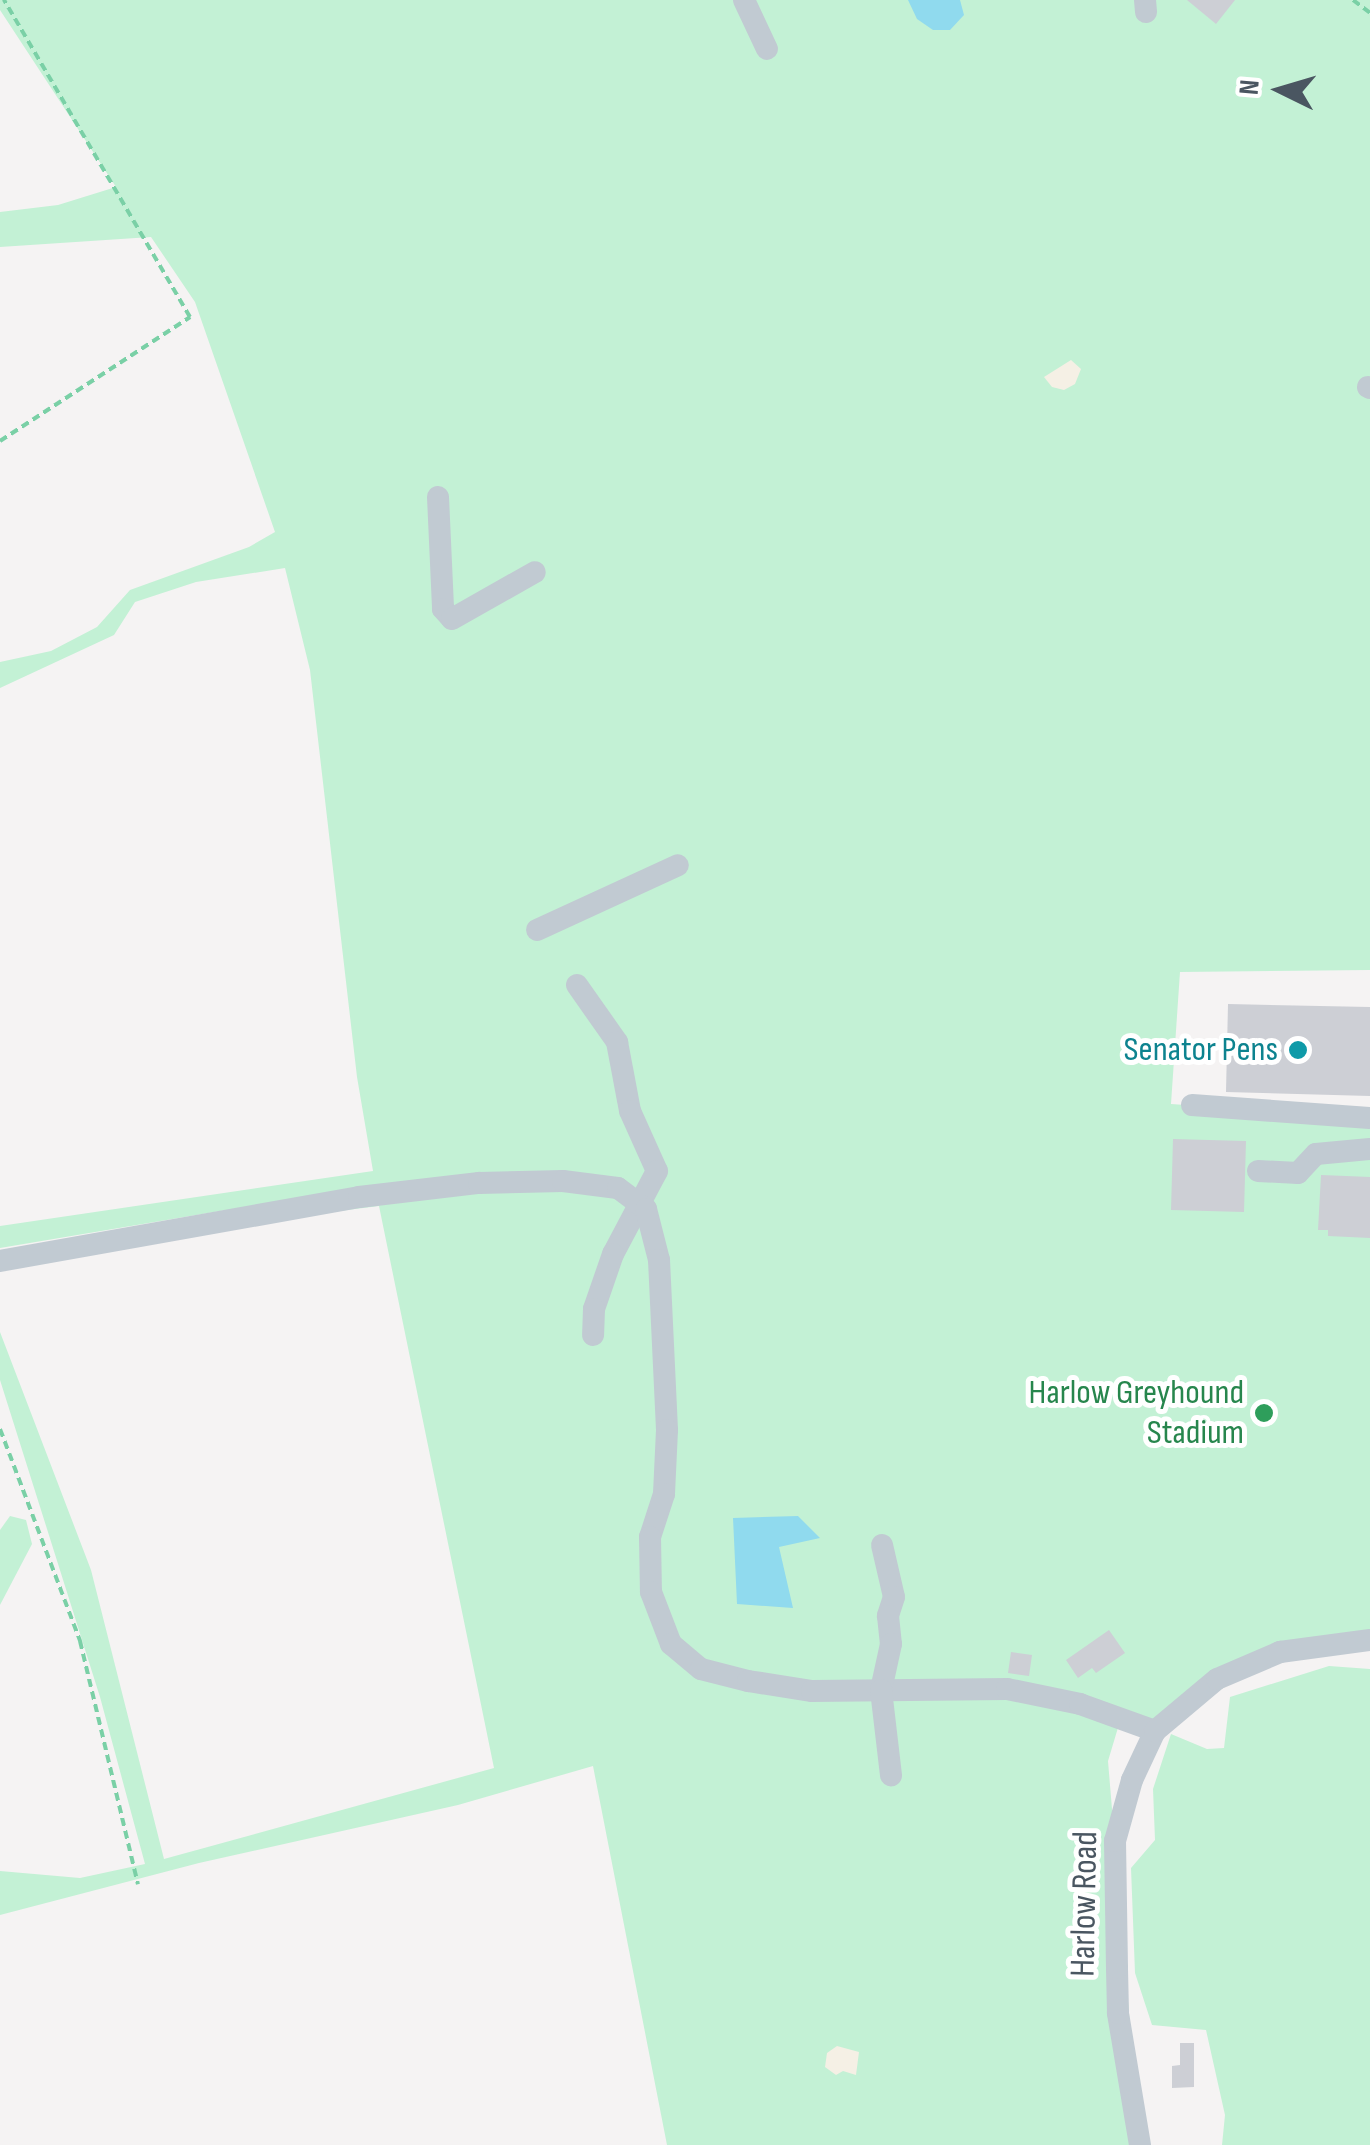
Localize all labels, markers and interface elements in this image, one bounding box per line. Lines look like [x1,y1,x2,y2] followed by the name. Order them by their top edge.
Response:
[1230,40,1330,140] north arrow
[1233,78,1267,96] text: N
[1124,1029,1278,1071] place label: Senator Pens
[1287,1039,1309,1061] marker: Senator Pens
[1029,1372,1244,1454] place label: Harlow Greyhound Stadium
[1253,1402,1275,1424] marker: Harlow Greyhound Stadium
[1063,1831,1107,1977] street label: Harlow Road

